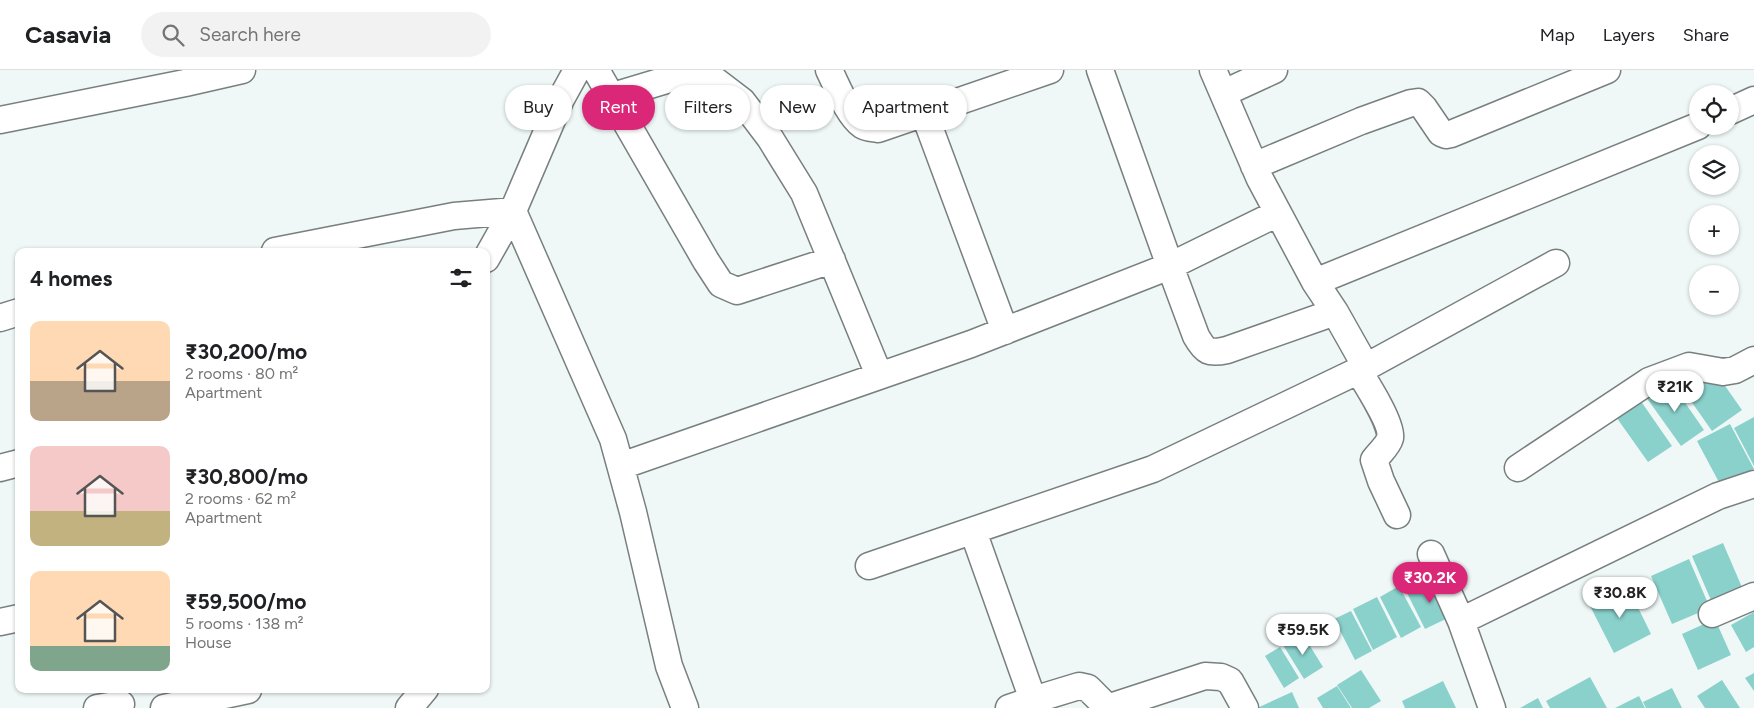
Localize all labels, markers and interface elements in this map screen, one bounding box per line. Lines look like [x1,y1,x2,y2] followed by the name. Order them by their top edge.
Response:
[141,12,491,57] search box
[25,20,111,49] text: Casavia
[159,21,187,49] icon: search
[199,23,301,46] text: Search here
[1540,24,1575,46] text: Map
[1603,24,1655,46] text: Layers
[1683,24,1729,46] text: Share
[505,85,572,130] chip: Buy
[582,85,655,130] chip: Rent
[665,85,750,130] chip: Filters
[760,85,834,130] chip: New
[844,85,967,130] chip: Apartment
[1689,85,1739,315] map controls
[1689,85,1739,135] button: locate
[1689,145,1739,195] button: layers
[1689,205,1739,255] button: +
[447,264,475,292] icon: filters
[1689,265,1739,315] button: −
[30,266,112,291] text: 4 homes
[185,339,307,364] text: ₹30,200/mo
[70,341,130,401] icon: home
[185,364,298,383] text: 2 rooms · 80 m²
[1645,370,1705,413] pin: ₹21K
[1657,377,1693,396] text: ₹21K
[185,383,262,402] text: Apartment
[185,464,308,489] text: ₹30,800/mo
[70,466,130,526] icon: home
[185,489,296,508] text: 2 rooms · 62 m²
[185,508,262,527] text: Apartment
[1389,562,1471,604] pin: ₹30.2K
[1404,568,1456,587] text: ₹30.2K
[1579,576,1661,619] pin: ₹30.8K
[1593,583,1647,602] text: ₹30.8K
[185,589,306,614] text: ₹59,500/mo
[70,591,130,651] icon: home
[185,614,304,633] text: 5 rooms · 138 m²
[1262,614,1344,656] pin: ₹59.5K
[1277,620,1329,639] text: ₹59.5K
[185,633,231,652] text: House

